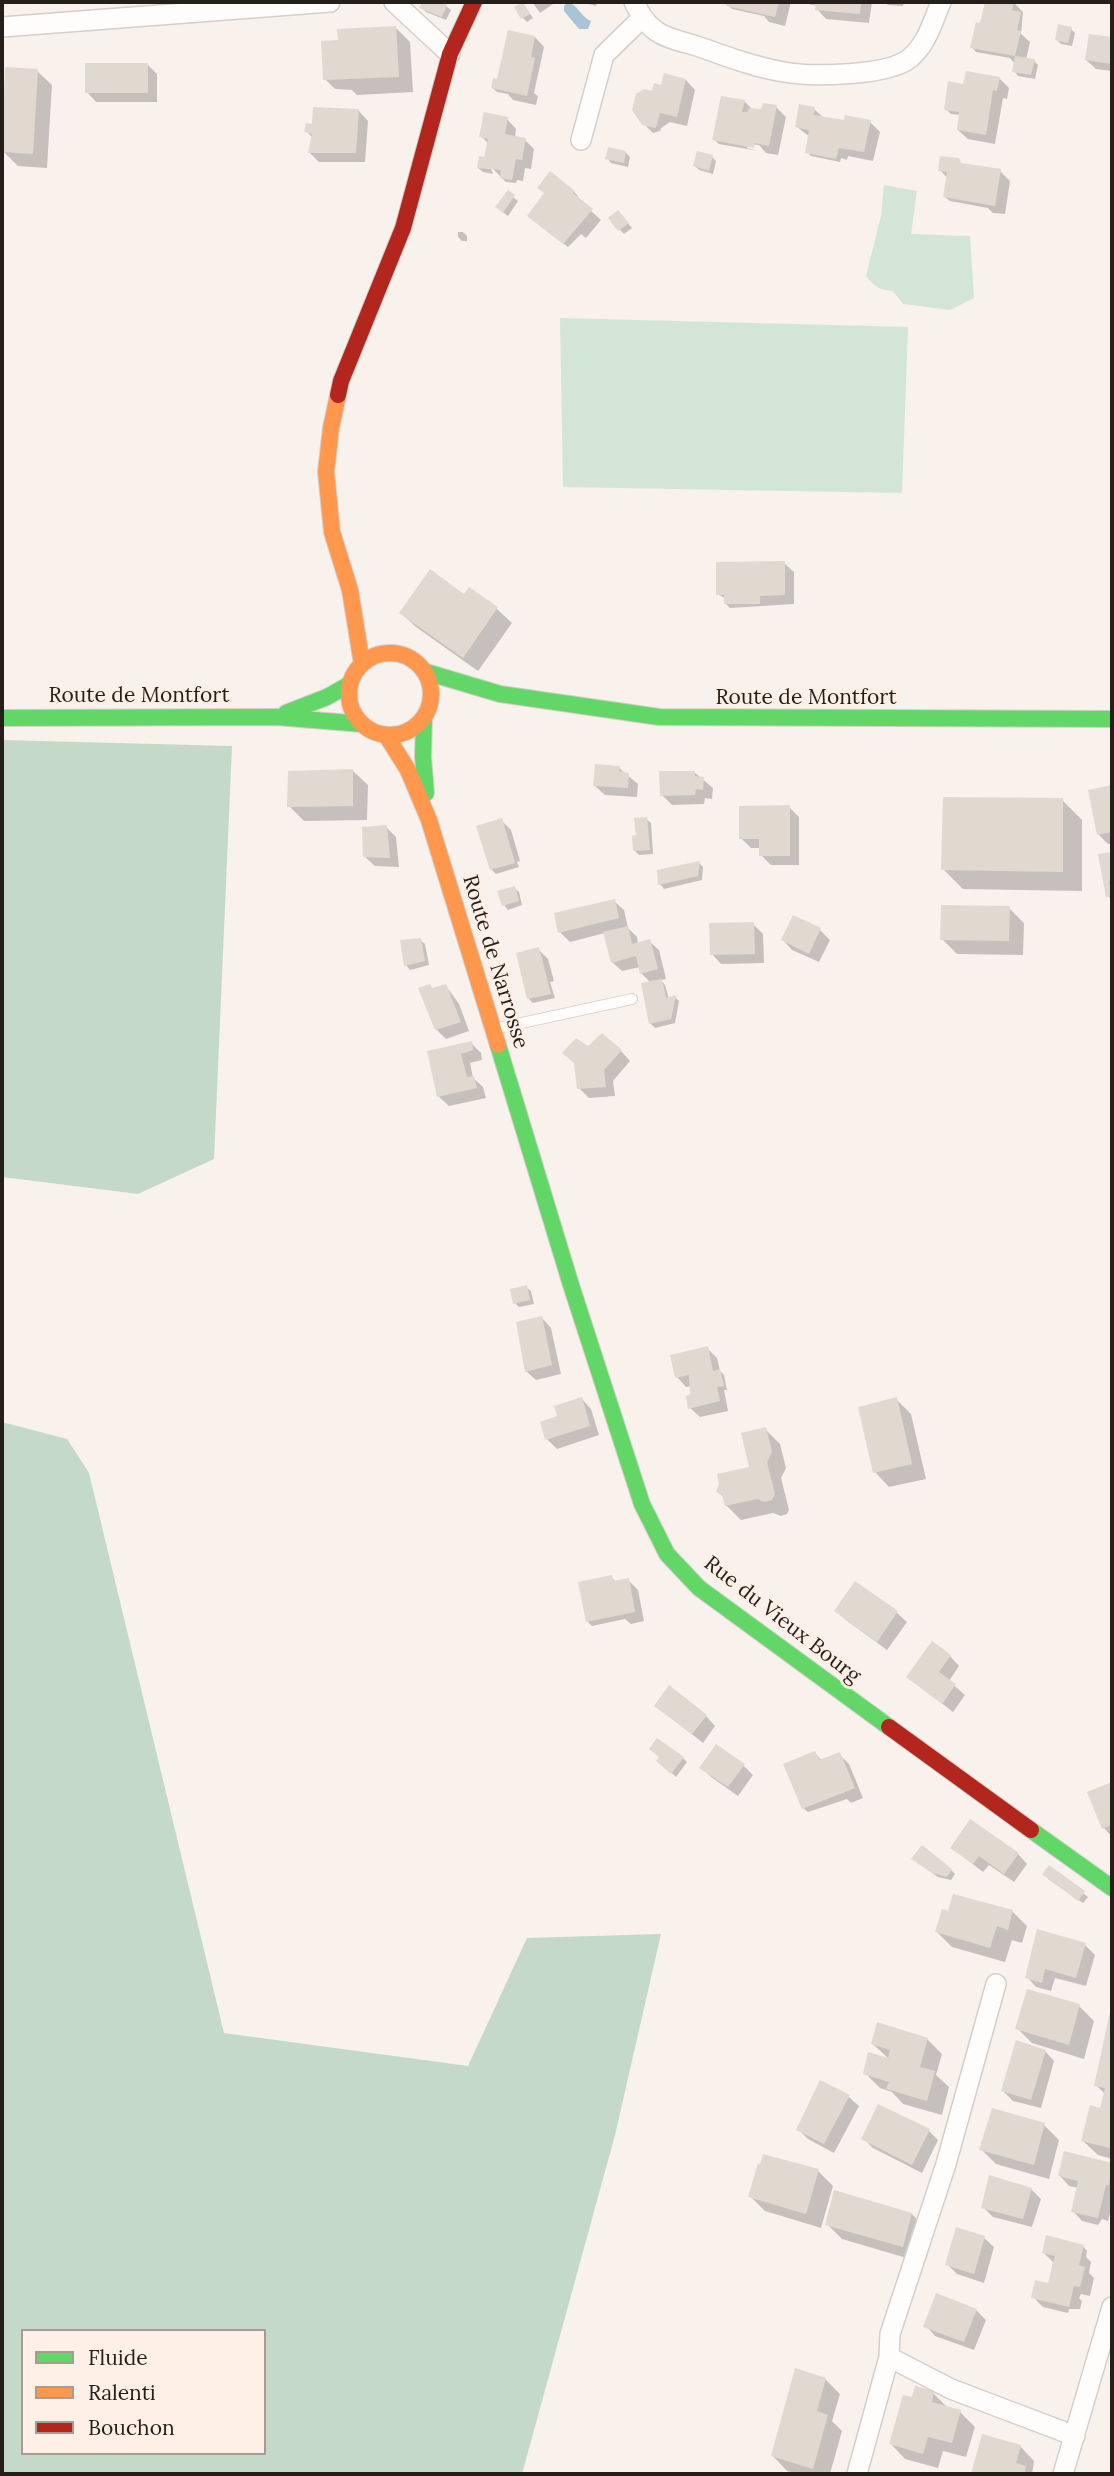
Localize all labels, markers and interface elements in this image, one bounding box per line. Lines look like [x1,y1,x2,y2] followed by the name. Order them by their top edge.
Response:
[48,683,230,709] street label: Route de Montfort
[715,685,897,711] street label: Route de Montfort
[457,872,533,1052] street label: Route de Narrosse
[699,1551,865,1689] street label: Rue du Vieux Bourg
[21,2329,266,2455] legend
[88,2344,148,2371] text: Fluide
[88,2379,156,2406] text: Ralenti
[88,2414,175,2441] text: Bouchon

